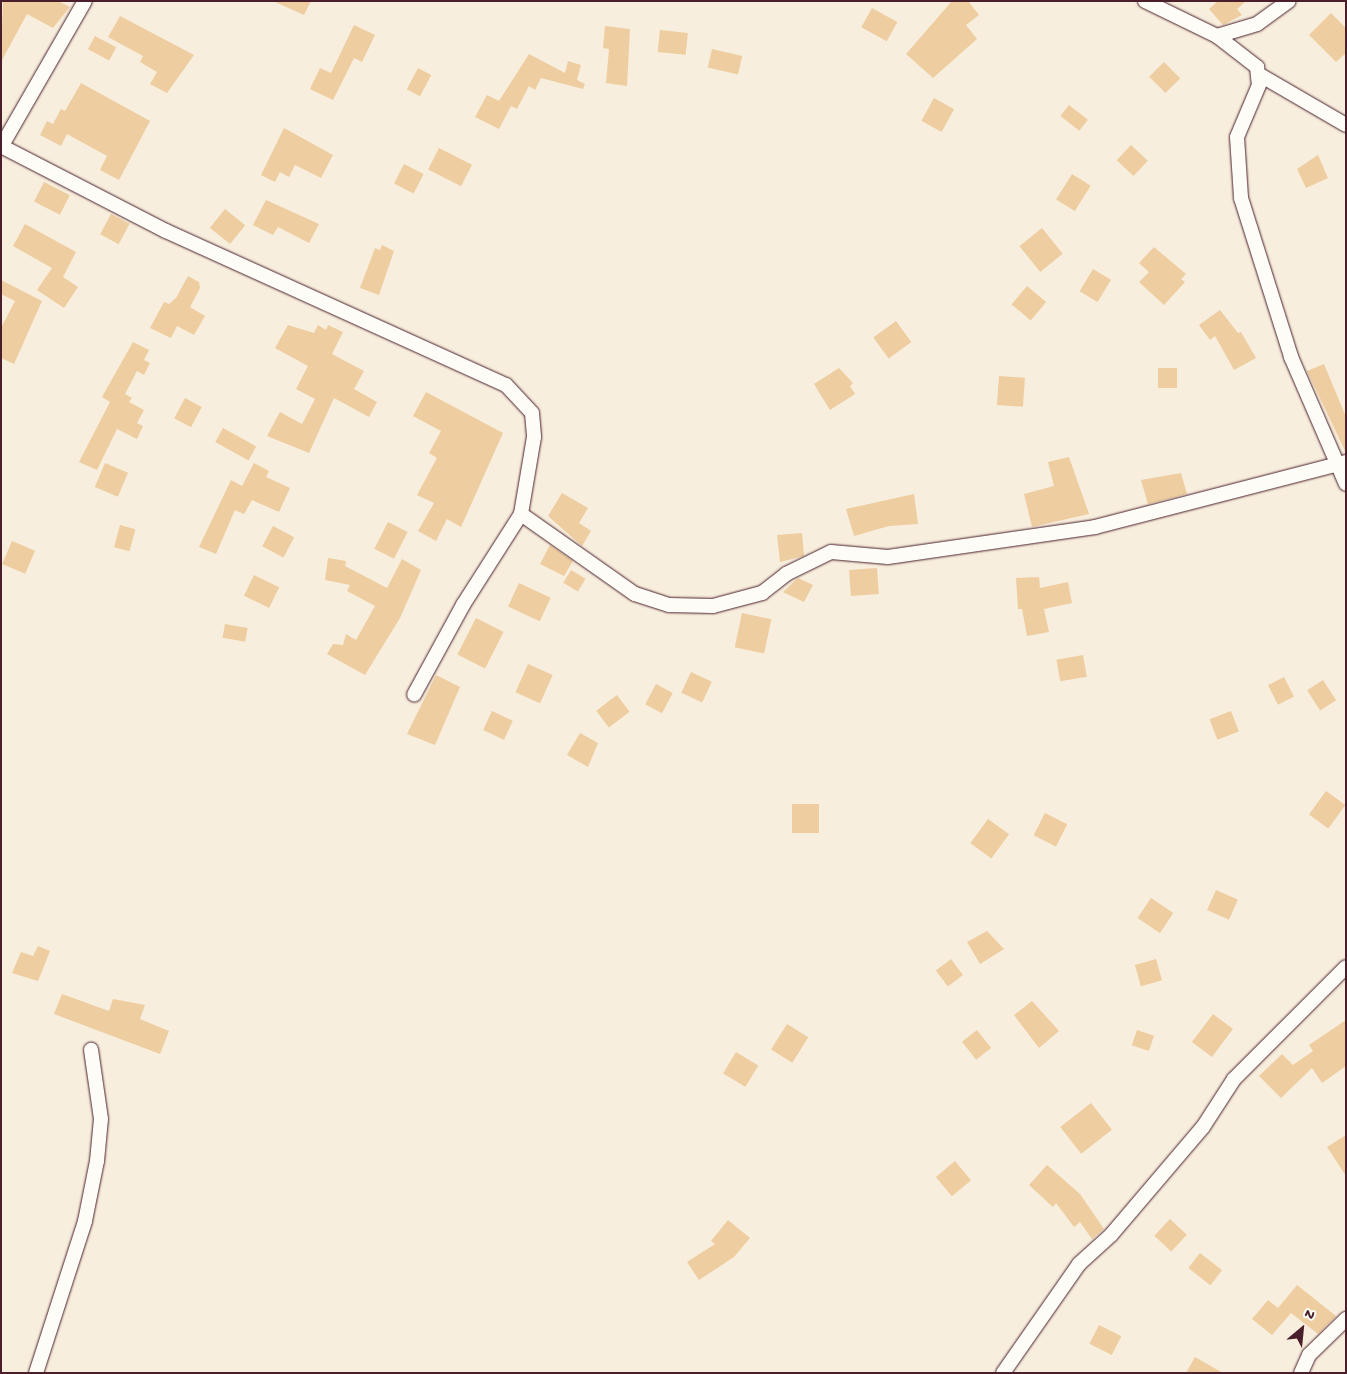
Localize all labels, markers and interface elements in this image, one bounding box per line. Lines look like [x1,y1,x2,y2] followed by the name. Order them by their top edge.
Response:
[1277,1304,1327,1354] north arrow
[1301,1306,1317,1325] text: N

